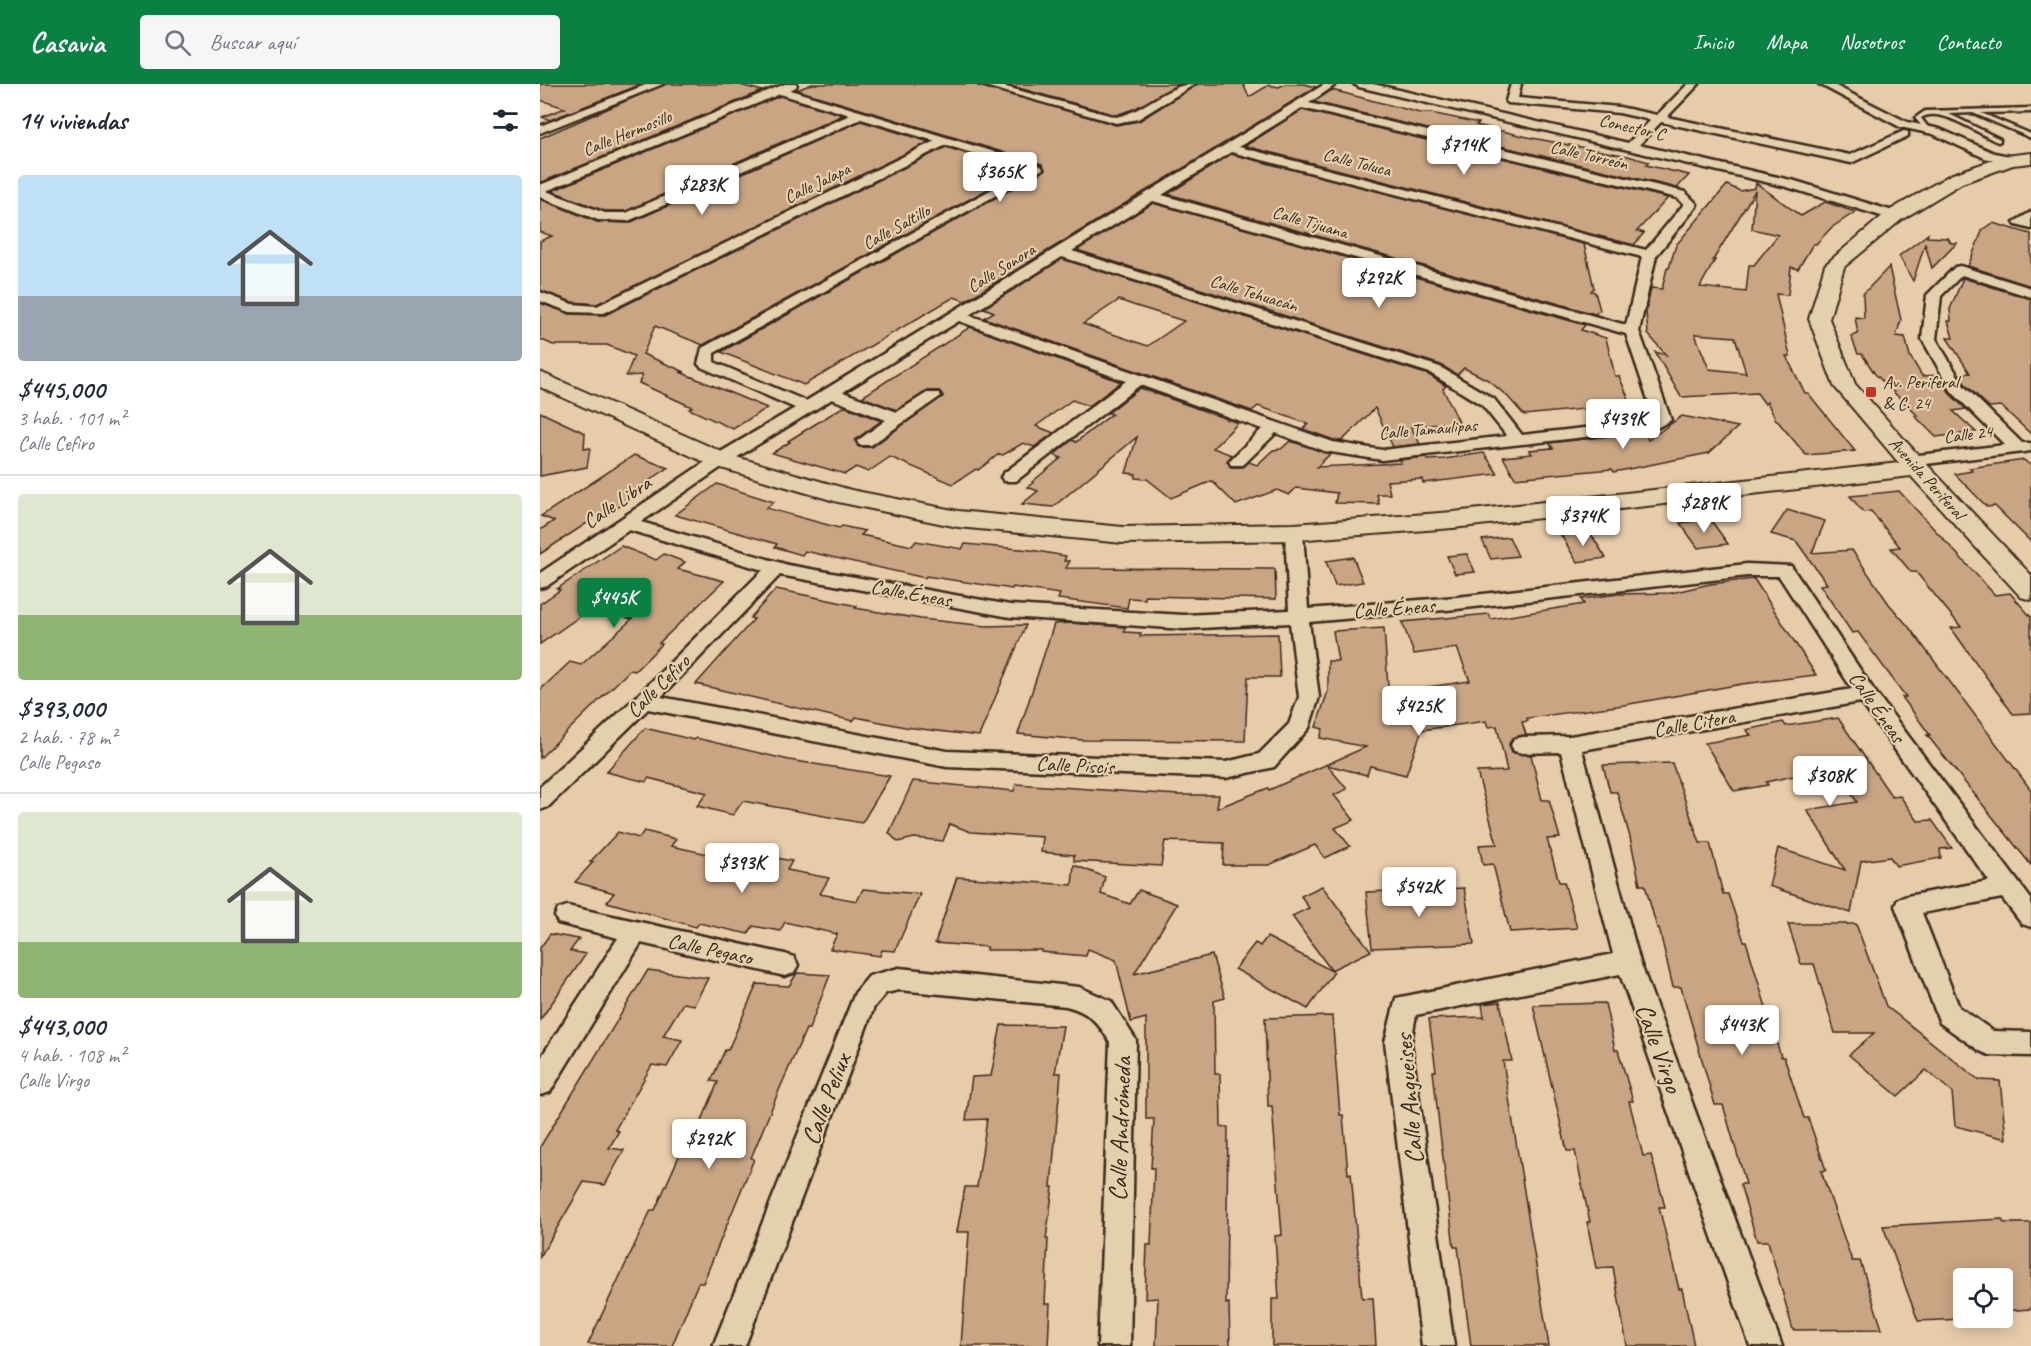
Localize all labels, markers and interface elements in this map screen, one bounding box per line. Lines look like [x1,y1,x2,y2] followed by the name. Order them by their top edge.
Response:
[140,15,560,69] search box
[30,25,104,60] text: Casavia
[161,26,194,59] icon: search
[209,28,296,56] text: Buscar aquí
[1693,29,1733,55] text: Inicio
[1766,29,1807,55] text: Mapa
[1840,29,1904,55] text: Nosotros
[1937,29,2001,55] text: Contacto
[18,104,127,137] text: 14 viviendas
[489,104,522,137] icon: filters
[579,105,676,161] street label: Calle Hermosillo
[1597,109,1669,146] street label: Conector C
[1422,125,1506,176] pin: $714K
[1441,132,1487,157] text: $714K
[1548,135,1631,175] street label: Calle Torreón
[1321,143,1395,181] street label: Calle Toluca
[958,152,1042,203] pin: $365K
[781,157,855,208] street label: Calle Jalapa
[977,159,1023,184] text: $365K
[660,165,744,216] pin: $283K
[679,172,725,197] text: $283K
[858,199,935,254] street label: Calle Saltillo
[1270,201,1352,244] street label: Calle Tijuana
[216,214,324,322] icon: home
[963,238,1041,297] street label: Calle Sonora
[1337,258,1421,309] pin: $292K
[1356,265,1402,290] text: $292K
[1208,269,1301,317] street label: Calle Tehuacán
[1883,371,1961,414] place label: Av. Periferal & C. 24
[18,373,105,406] text: $445,000
[1864,385,1878,399] marker: Av. Periferal & C. 24
[1581,399,1665,450] pin: $439K
[18,406,125,431] text: 3 hab. · 101 m²
[1600,406,1646,431] text: $439K
[1378,414,1480,444] street label: Calle Tamaulipas
[1942,420,1995,448] street label: Calle 24
[18,431,94,456] text: Calle Cefiro
[1884,432,1972,526] street label: Avenida Periferal
[578,469,658,534] street label: Calle Libra
[1662,483,1746,534] pin: $289K
[1681,490,1727,515] text: $289K
[1541,496,1625,547] pin: $374K
[1560,503,1606,528] text: $374K
[216,533,324,641] icon: home
[869,573,955,613] street label: Calle Éneas
[572,578,656,629] pin: $445K
[591,585,637,610] text: $445K
[1352,592,1437,624] street label: Calle Éneas
[621,648,696,723] street label: Calle Cefiro
[1843,666,1912,749] street label: Calle Éneas
[1377,686,1461,737] pin: $425K
[18,692,105,725] text: $393,000
[1396,693,1442,718] text: $425K
[1651,703,1738,743] street label: Calle Citera
[18,725,116,750] text: 2 hab. · 78 m²
[18,750,100,775] text: Calle Pegaso
[1036,750,1116,780] street label: Calle Piscis
[1788,756,1872,807] pin: $308K
[1807,763,1853,788] text: $308K
[700,843,784,894] pin: $393K
[719,850,765,875] text: $393K
[216,851,324,959] icon: home
[1377,867,1461,918] pin: $542K
[1396,874,1442,899] text: $542K
[665,927,757,971] street label: Calle Pegaso
[1628,999,1691,1099] street label: Calle Virgo
[1700,1005,1784,1056] pin: $443K
[18,1010,105,1043] text: $443,000
[1719,1012,1765,1037] text: $443K
[1387,1031,1431,1165] street label: Calle Angueises
[18,1043,125,1068] text: 4 hab. · 108 m²
[794,1047,859,1149] street label: Calle Peliux
[1101,1055,1139,1202] street label: Calle Andrómeda
[18,1068,89,1093] text: Calle Virgo
[667,1119,751,1170] pin: $292K
[686,1126,732,1151] text: $292K
[1953,1268,2013,1328] map controls
[1953,1268,2013,1328] button: locate

